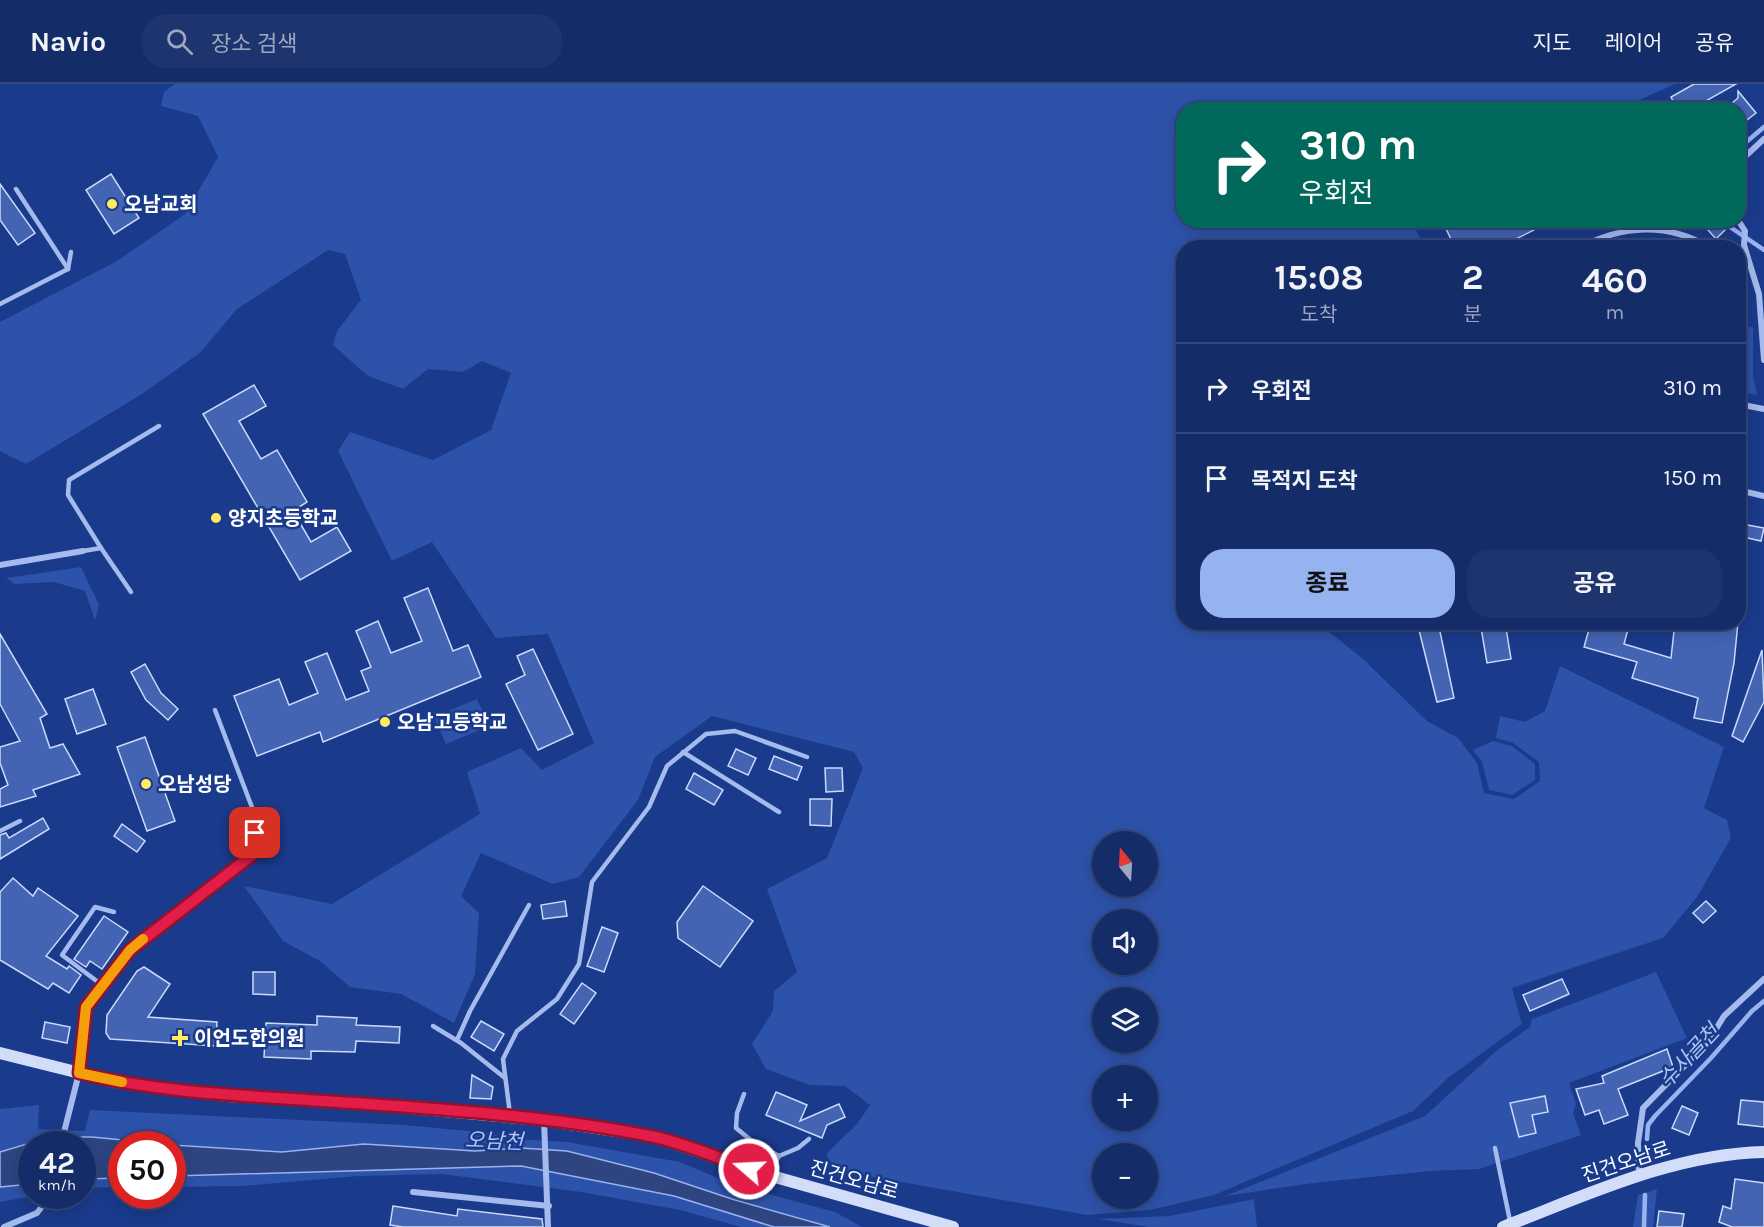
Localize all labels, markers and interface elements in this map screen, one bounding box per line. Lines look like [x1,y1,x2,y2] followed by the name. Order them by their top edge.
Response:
[142,14,562,68] search box
[30,25,106,58] text: Navio
[163,25,196,58] icon: search
[211,31,297,57] text: 장소 검색
[1533,31,1571,55] text: 지도
[1604,31,1662,55] text: 레이어
[1695,31,1734,55] text: 공유
[1299,120,1417,170] text: 310 m
[1200,126,1278,204] icon: right
[1299,177,1374,209] text: 우회전
[124,193,198,216] place label: 오남교회
[105,197,119,211] marker: 오남교회
[1274,256,1364,298] text: 15:08
[1462,256,1484,298] text: 2
[1582,259,1648,301] text: 460
[1605,301,1624,324] text: m
[1301,303,1337,326] text: 도착
[1464,303,1482,326] text: 분
[1200,372,1233,405] icon: right
[1663,375,1722,401] text: 310 m
[1251,378,1312,404] text: 우회전
[1200,462,1233,495] icon: arrive
[1663,465,1722,491] text: 150 m
[1251,468,1358,494] text: 목적지 도착
[228,507,338,530] place label: 양지초등학교
[209,511,223,525] marker: 양지초등학교
[1200,549,1455,618] button: 종료
[1467,549,1722,618] button: 공유
[397,711,507,734] place label: 오남고등학교
[378,715,392,729] marker: 오남고등학교
[158,773,232,796] place label: 오남성당
[139,777,153,791] marker: 오남성당
[229,807,280,858] pin
[238,816,271,849] icon: arrive
[1092,831,1158,897] north arrow
[1092,831,1158,1209] map controls
[1092,909,1158,975] button: sound
[1092,987,1158,1053] button: layers
[1654,1018,1726,1092] water label: 수사골천
[194,1027,304,1050] place label: 이언도한의원
[171,1029,189,1047] marker: 이언도한의원
[1092,1065,1158,1131] button: +
[465,1128,526,1154] water label: 오남천
[108,1131,186,1209] speed limit sign: 50
[717,1137,781,1201] position arrow
[1579,1137,1673,1187] street label: 진건오남로
[1092,1143,1158,1209] button: −
[39,1145,75,1181] text: 42
[807,1156,901,1204] street label: 진건오남로
[38,1176,76,1194] text: km/h

